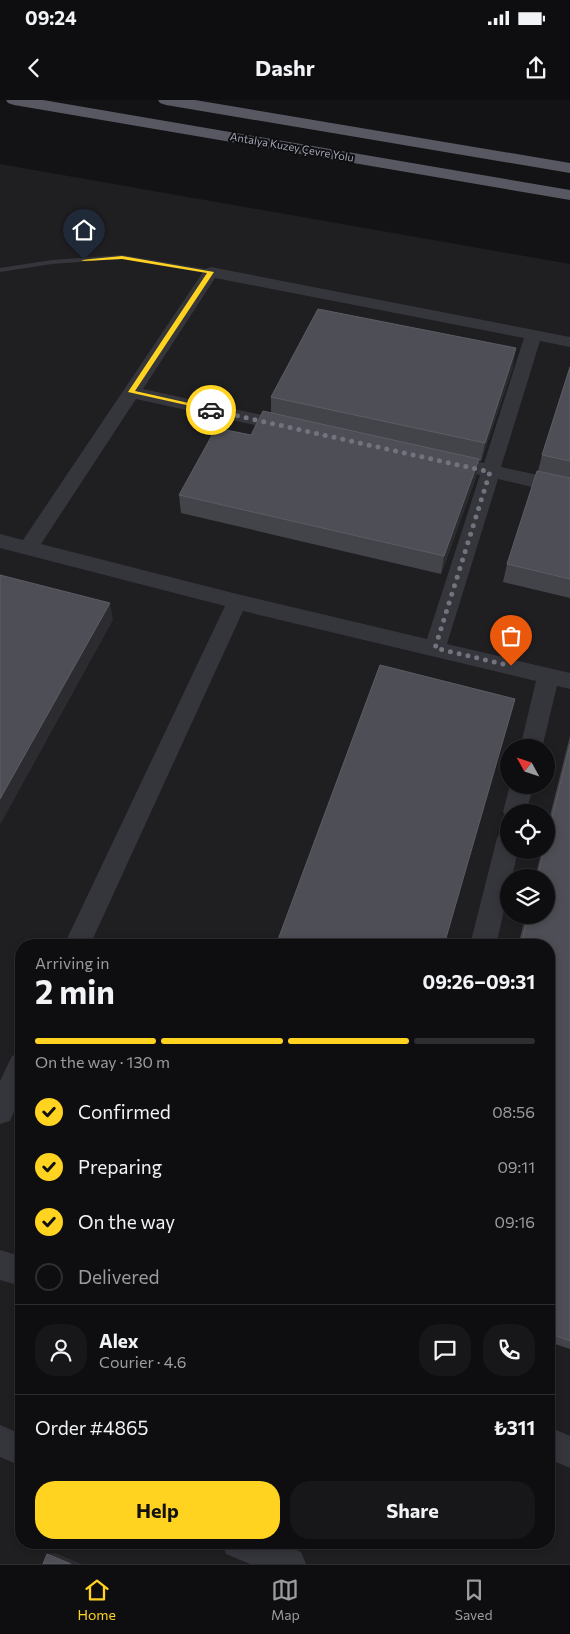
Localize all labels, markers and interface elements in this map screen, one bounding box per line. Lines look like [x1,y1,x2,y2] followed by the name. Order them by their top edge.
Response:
[25,6,77,29] text: 09:24
[20,54,48,82] icon: back
[255,54,315,81] text: Dashr
[522,54,550,82] icon: share
[229,129,355,164] street label: Antalya Kuzey Çevre Yolu
[63,209,105,260] pin
[70,216,98,244] icon: home
[186,385,236,435] courier
[197,396,225,424] icon: car
[490,615,532,666] pin
[497,622,525,650] icon: bag
[500,739,555,794] north arrow
[500,739,555,924] map controls
[500,804,555,859] button: locate
[500,869,555,924] button: layers
[35,953,109,972] text: Arriving in
[423,970,535,993] text: 09:26–09:31
[35,971,115,1011] text: 2 min
[35,1052,170,1071] text: On the way · 130 m
[35,1098,63,1126] icon: check
[78,1100,171,1123] text: Confirmed
[492,1102,535,1121] text: 08:56
[35,1153,63,1181] icon: check
[78,1155,162,1178] text: Preparing
[497,1157,535,1176] text: 09:11
[35,1208,63,1236] icon: check
[78,1210,175,1233] text: On the way
[495,1212,535,1231] text: 09:16
[78,1265,159,1288] text: Delivered
[35,1324,87,1376] button: person
[419,1324,471,1376] button: chat
[483,1324,535,1376] button: phone
[99,1329,139,1352] text: Alex
[99,1352,186,1371] text: Courier · 4.6
[35,1416,148,1439] text: Order #4865
[494,1416,535,1439] text: ₺311
[35,1481,280,1539] button: Help
[290,1481,535,1539] button: Share
[77,1576,116,1623] tab: Home
[271,1576,300,1623] tab: Map
[455,1576,493,1623] tab: Saved

